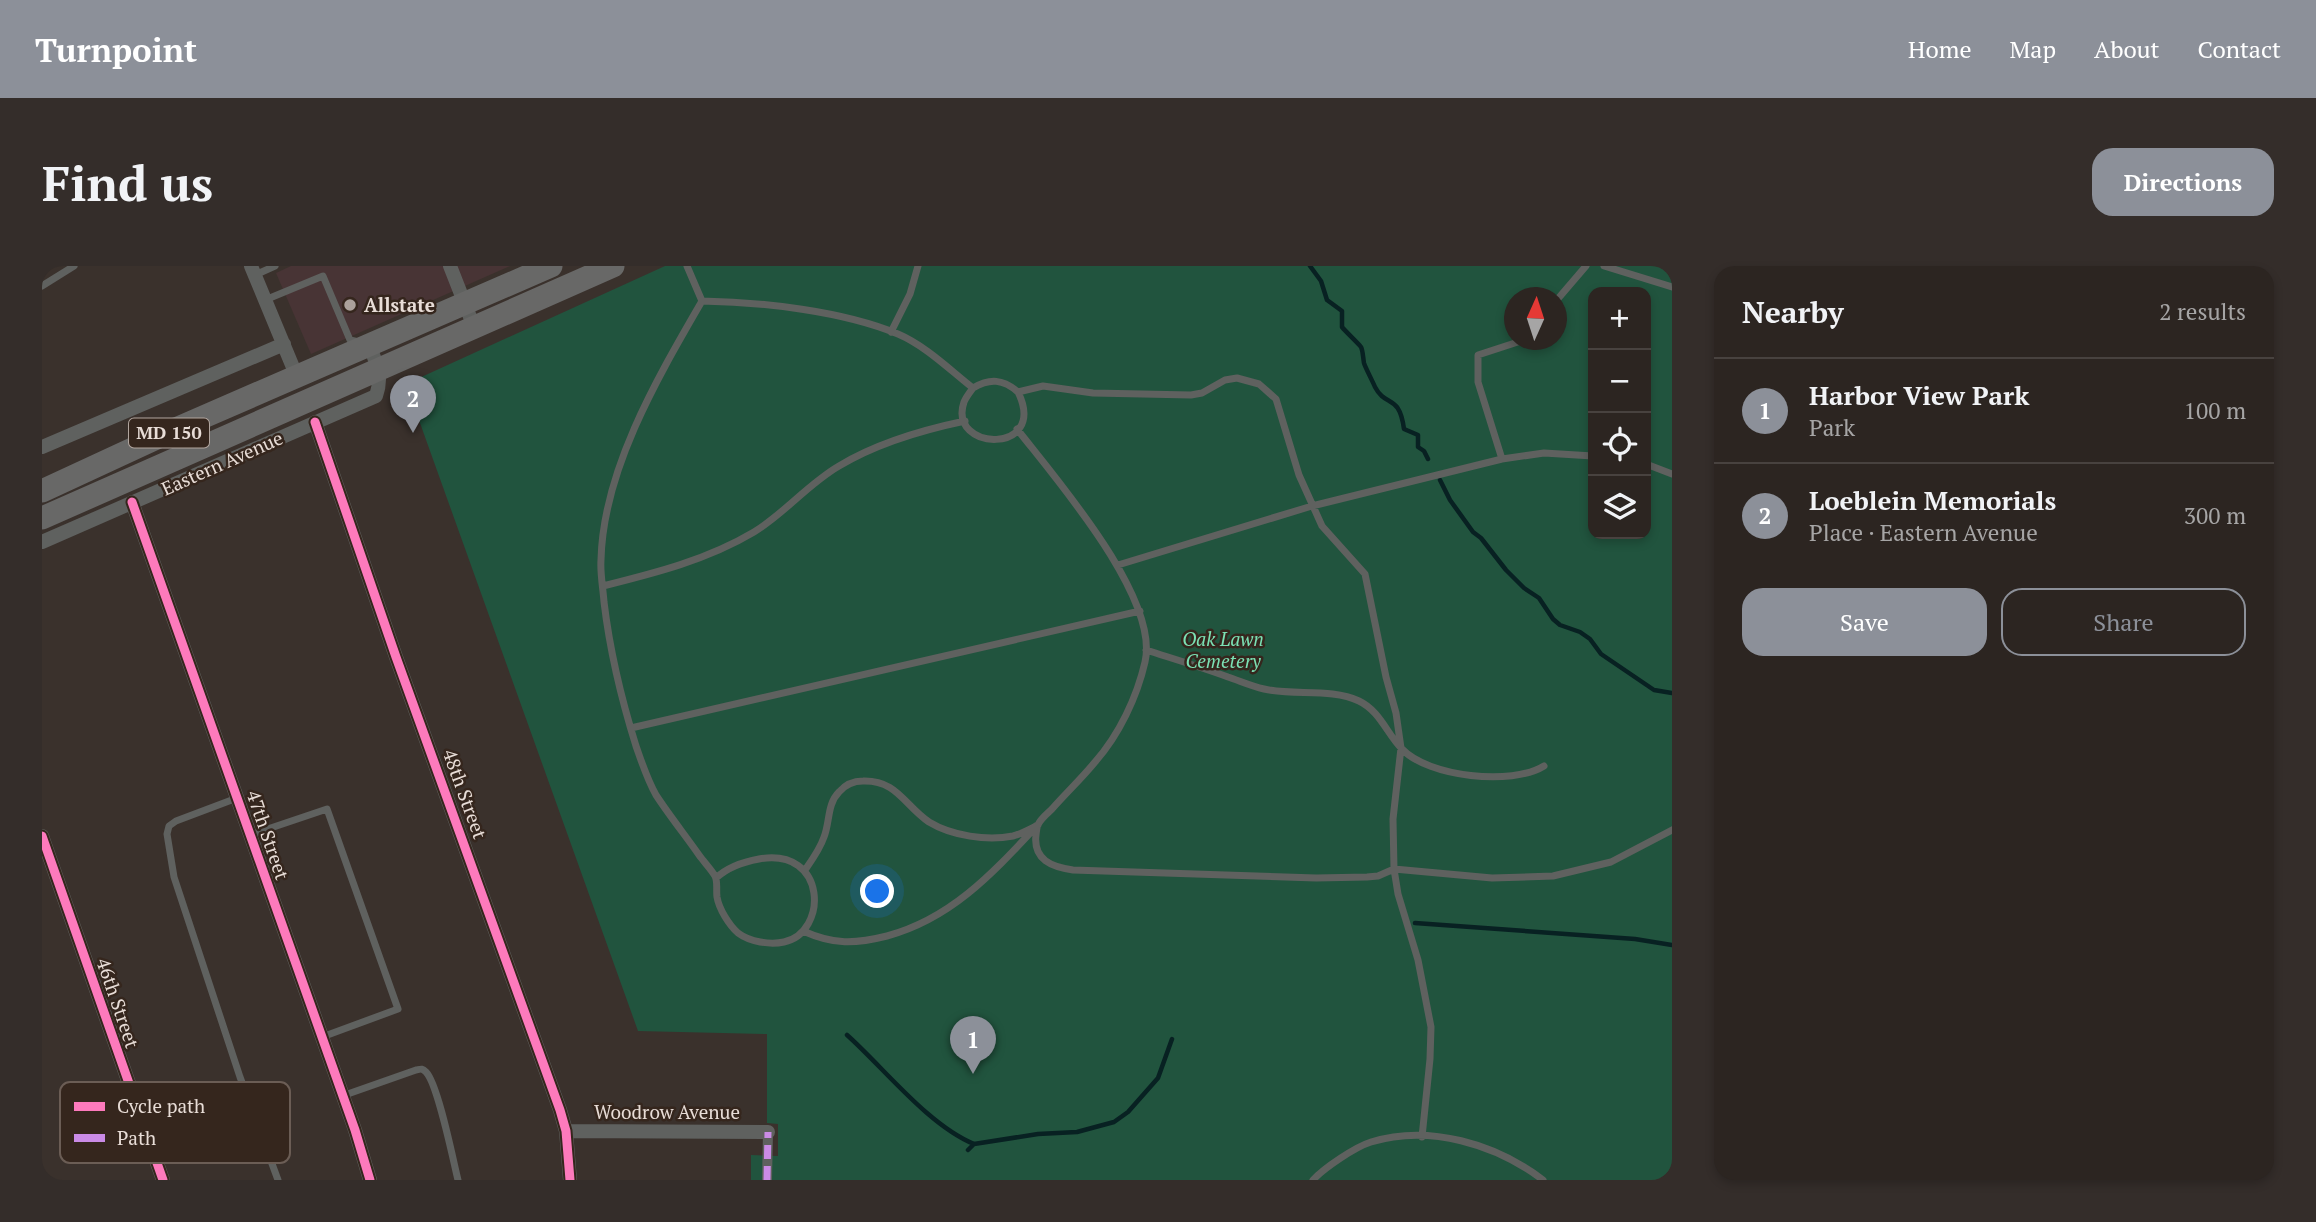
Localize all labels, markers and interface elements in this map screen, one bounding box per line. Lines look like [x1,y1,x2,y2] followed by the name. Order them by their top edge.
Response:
[35,28,197,71] text: Turnpoint
[1908,33,1972,65] text: Home
[2010,33,2056,65] text: Map
[2094,33,2160,65] text: About
[2198,33,2281,65] text: Contact
[2092,148,2274,216] button: Directions
[42,150,213,215] text: Find us
[1504,287,1567,350] north arrow
[1588,287,1651,539] map controls
[1588,287,1651,350] button: +
[364,292,435,317] place label: Allstate
[1742,292,1844,332] text: Nearby
[2159,296,2246,327] text: 2 results
[342,297,358,313] marker: Allstate
[1588,350,1651,413] button: −
[390,375,436,433] pin: 2
[1809,378,2029,412] text: Harbor View Park
[1759,395,1772,426] text: 1
[2184,395,2246,426] text: 100 m
[1809,412,1855,443] text: Park
[1588,413,1651,476] button: locate
[129,418,209,448] road number: MD 150
[157,425,287,501] street label: Eastern Avenue
[1588,476,1651,539] button: layers
[1809,483,2056,517] text: Loeblein Memorials
[1759,500,1772,531] text: 2
[2184,500,2246,531] text: 300 m
[1809,517,2038,548] text: Place · Eastern Avenue
[1742,588,1987,656] button: Save
[2001,588,2246,656] button: Share
[1182,626,1264,673] park label: Oak Lawn Cemetery
[438,745,493,842] street label: 48th Street
[242,787,295,883] street label: 47th Street
[860,874,894,908] your location
[91,954,146,1051] street label: 46th Street
[950,1016,996,1074] pin: 1
[60,1082,290,1163] legend
[117,1093,205,1118] text: Cycle path
[594,1099,740,1124] street label: Woodrow Avenue
[117,1125,156,1150] text: Path

